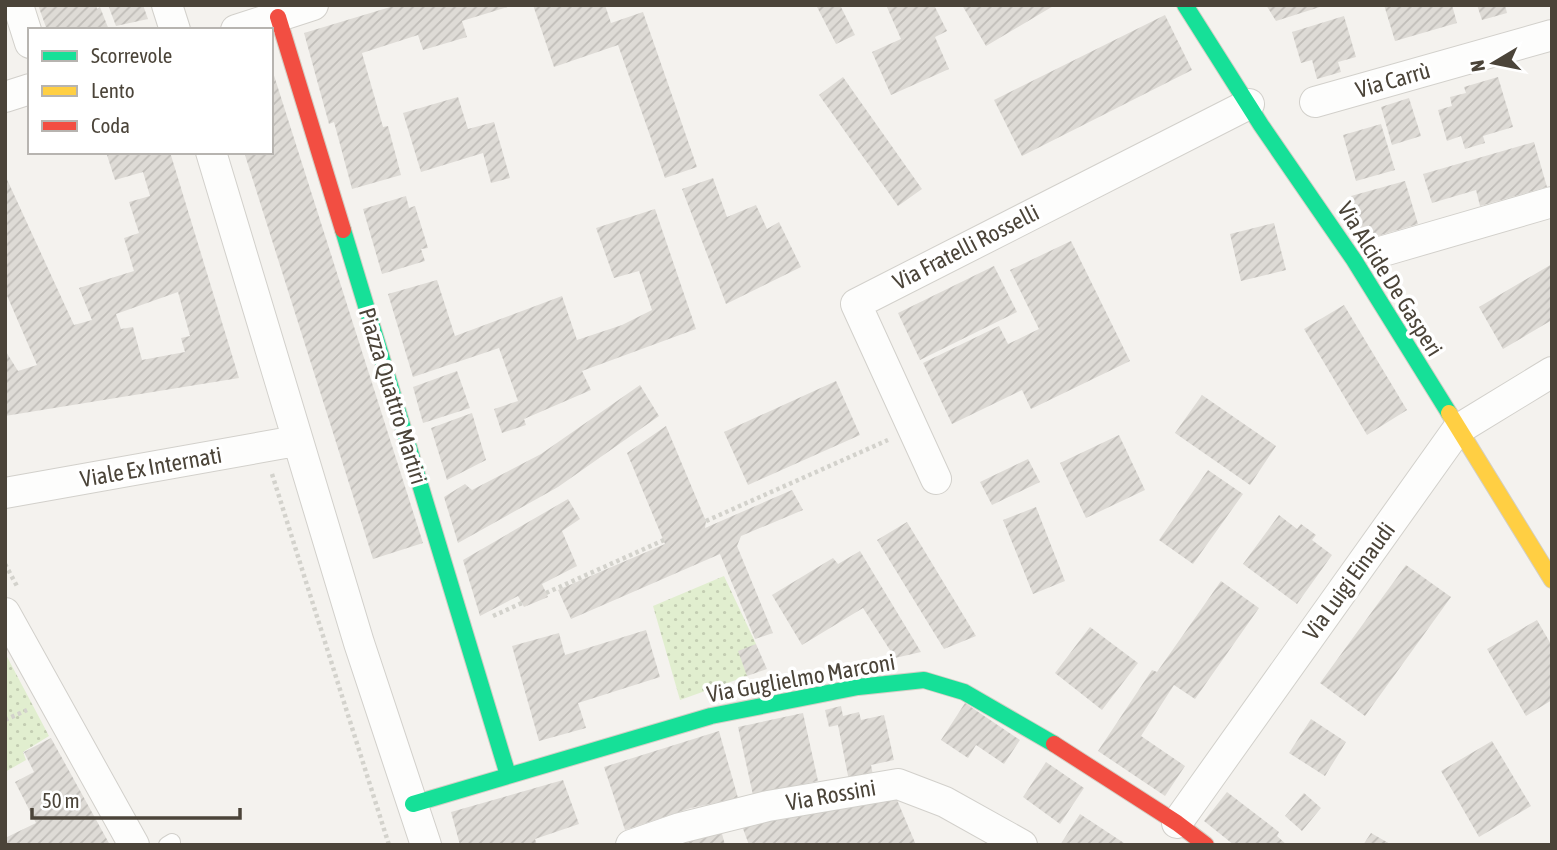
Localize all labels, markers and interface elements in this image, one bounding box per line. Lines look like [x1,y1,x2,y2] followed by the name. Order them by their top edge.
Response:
[28,28,273,154] legend
[1459,28,1529,98] north arrow
[91,43,172,67] text: Scorrevole
[1353,57,1433,103] street label: Via Carrù
[1465,59,1489,73] text: N
[91,78,135,102] text: Lento
[91,113,130,137] text: Coda
[1332,197,1448,361] street label: Via Alcide De Gasperi
[889,199,1043,295] street label: Via Fratelli Rosselli
[354,305,432,487] street label: Piazza Quattro Martiri
[78,442,224,492] street label: Viale Ex Internati
[1298,517,1400,645] street label: Via Luigi Einaudi
[705,649,897,707] street label: Via Guglielmo Marconi
[784,774,878,816] street label: Via Rossini
[32,776,240,820] scale bar
[42,788,80,812] text: 50 m

